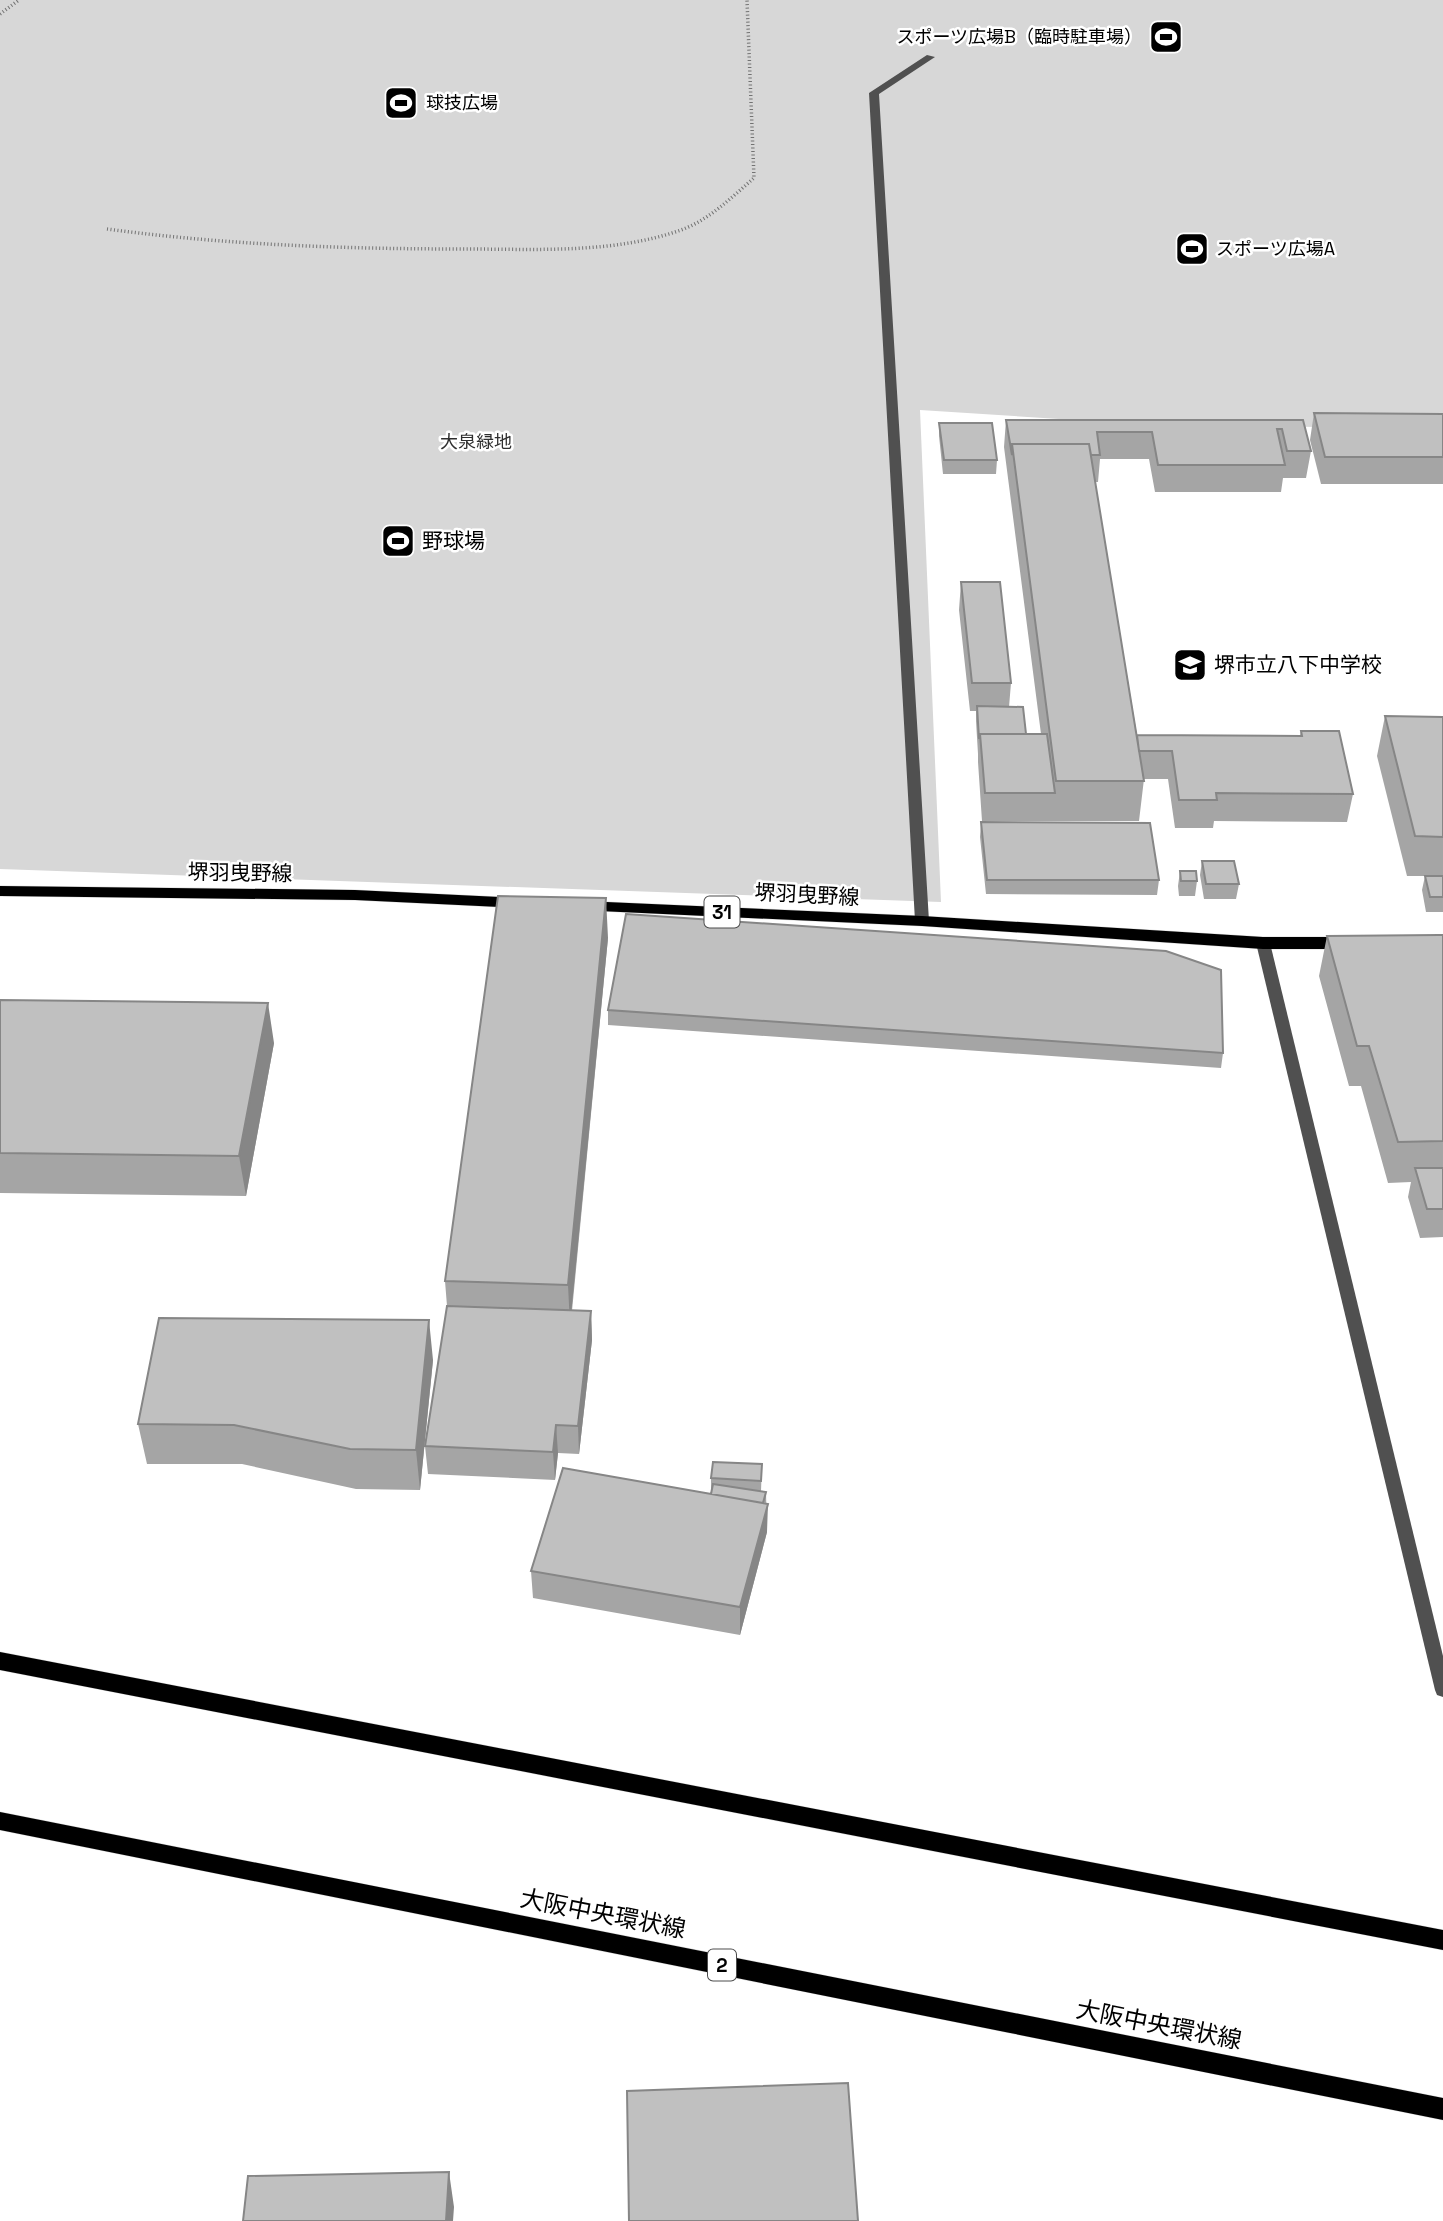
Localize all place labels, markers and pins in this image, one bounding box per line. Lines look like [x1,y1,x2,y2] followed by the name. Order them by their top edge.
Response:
[1147,18,1185,56] sports icon: スポーツ広場B（臨時駐車場）
[896,25,1142,48] place label: スポーツ広場B（臨時駐車場）
[382,84,420,122] sports icon: 球技広場
[426,91,498,114] place label: 球技広場
[1173,230,1211,268] sports icon: スポーツ広場A
[1216,237,1335,260] place label: スポーツ広場A
[379,522,417,560] sports icon: 野球場
[422,527,485,554] place label: 野球場
[1171,646,1209,684] school or university icon: 堺市立八下中学校
[1214,651,1382,678] place label: 堺市立八下中学校

